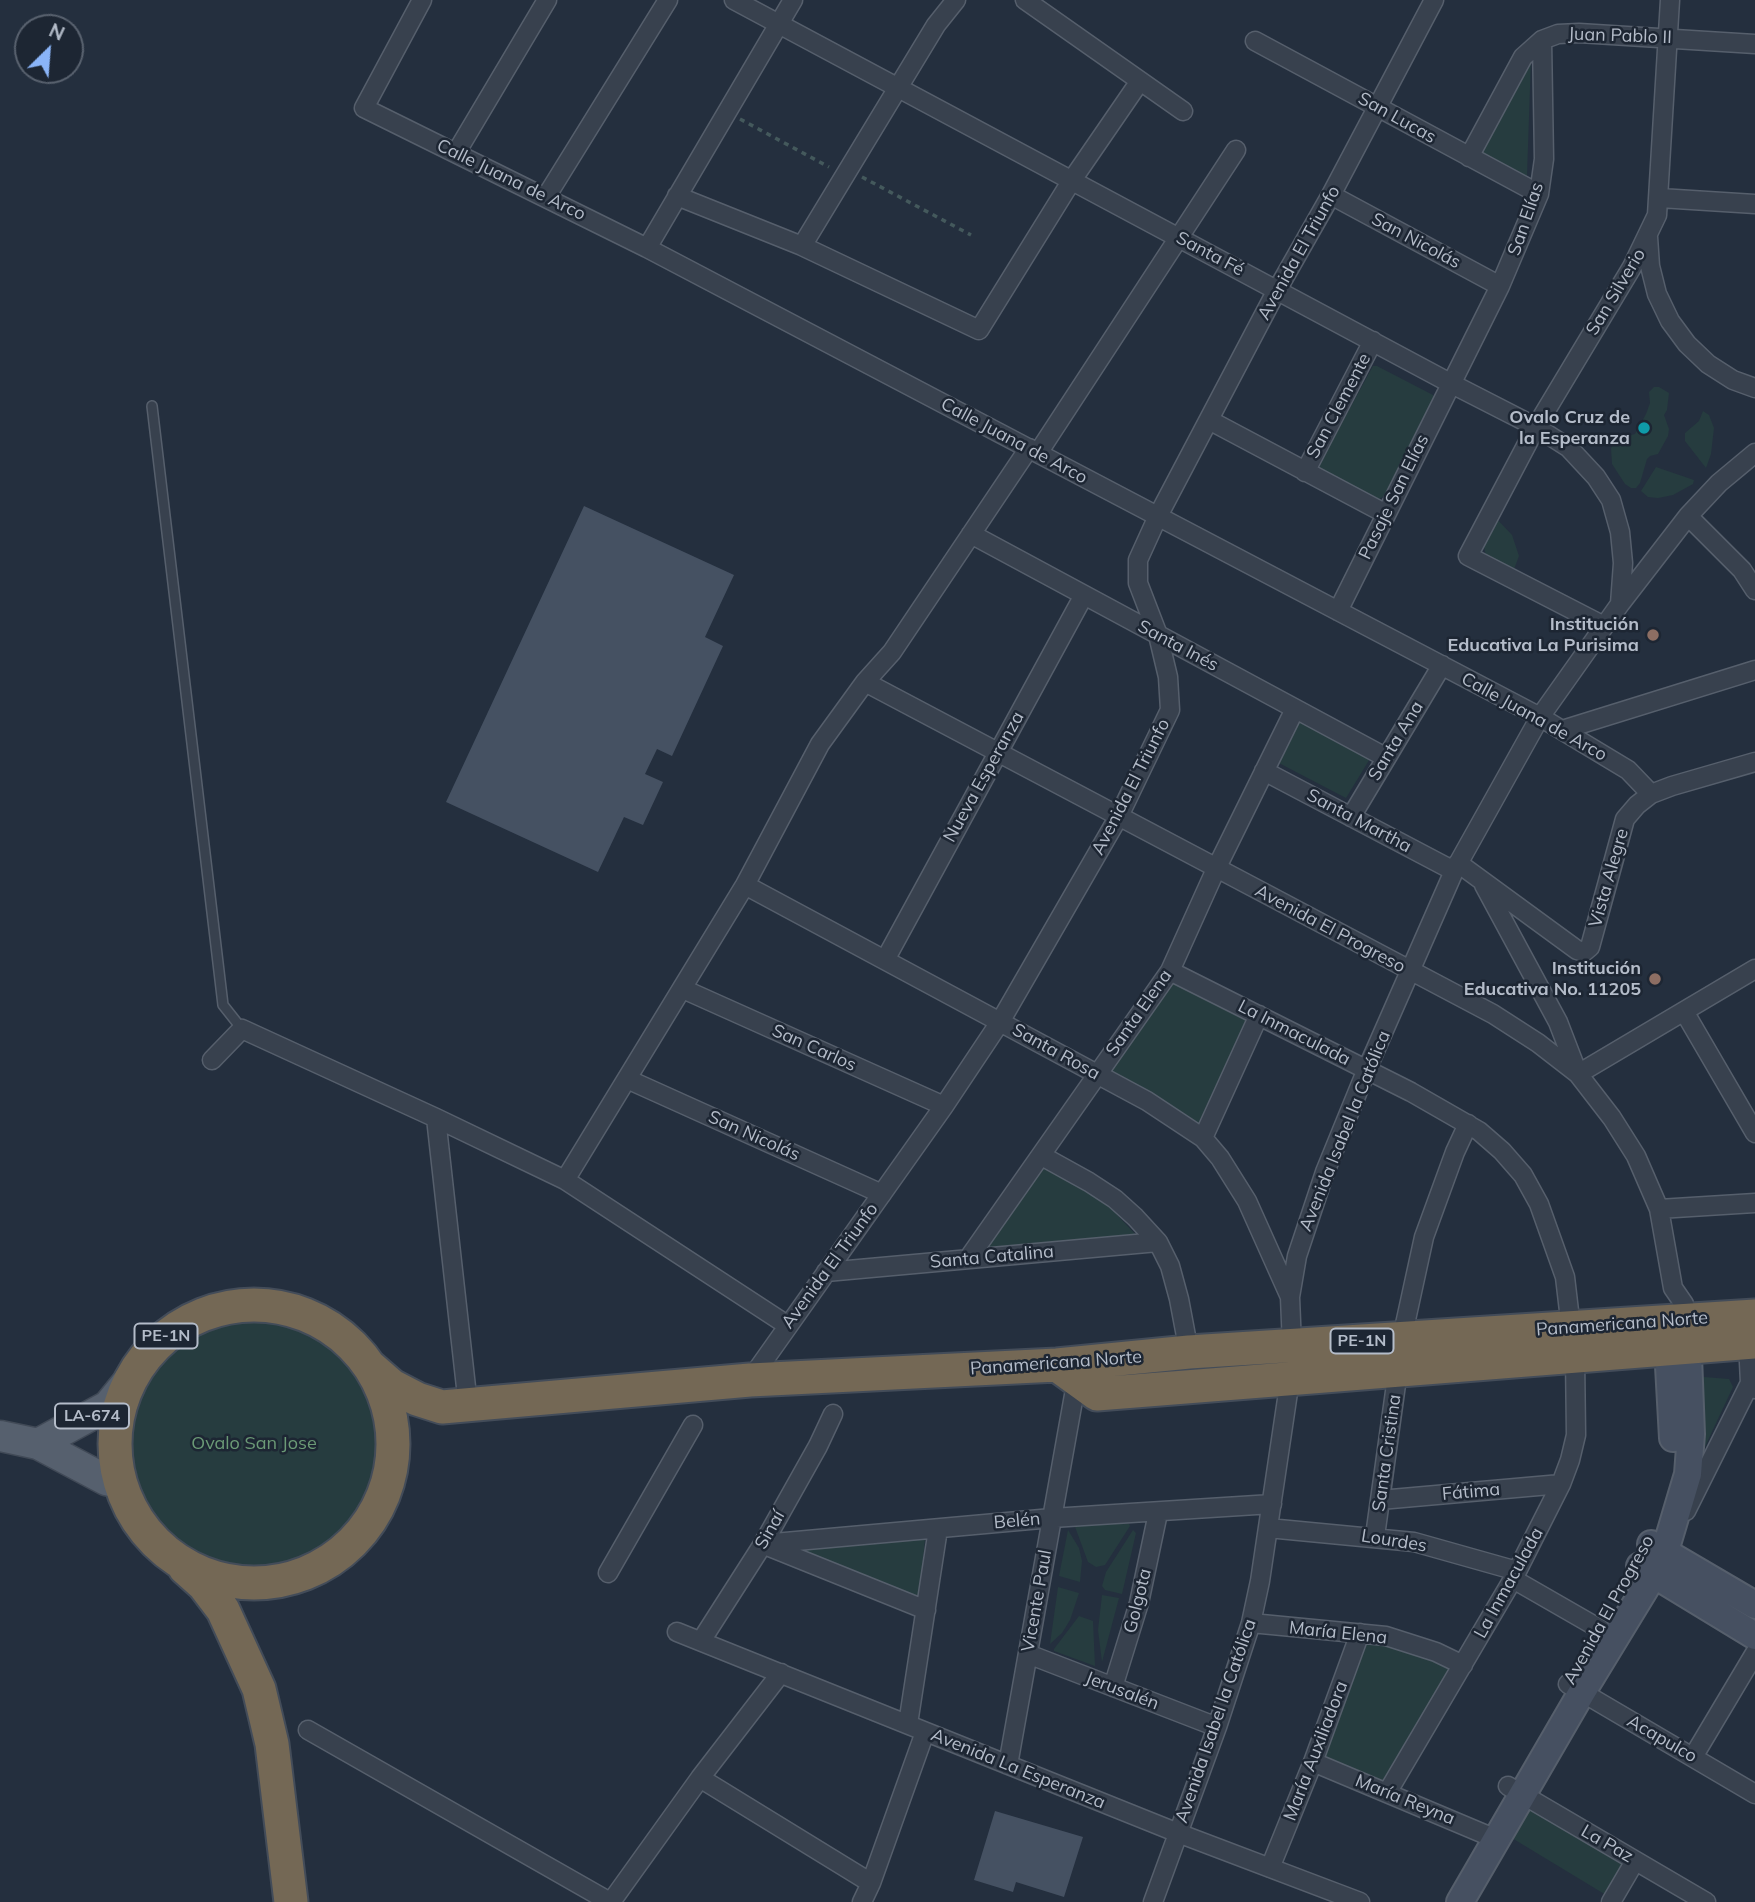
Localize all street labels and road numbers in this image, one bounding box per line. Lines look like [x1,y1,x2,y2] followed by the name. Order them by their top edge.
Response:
[1568,23,1672,49] street label: Juan Pablo II
[1354,88,1440,148] street label: San Lucas
[433,135,589,225] street label: Calle Juana de Arco
[1503,179,1549,259] street label: San Elías
[1253,182,1345,324] street label: Avenida El Triunfo
[1368,208,1464,274] street label: San Nicolás
[1172,227,1248,281] street label: Santa Fé
[1582,245,1650,339] street label: San Silverio
[1302,350,1376,462] street label: San Clemente
[937,393,1091,489] street label: Calle Juana de Arco
[1354,431,1434,563] street label: Pasaje San Elías
[1134,616,1222,676] street label: Santa Inés
[1457,668,1611,766] street label: Calle Juana de Arco
[1364,697,1428,785] street label: Santa Ana
[939,708,1029,846] street label: Nueva Esperanza
[1087,715,1175,859] street label: Avenida El Triunfo
[1303,784,1415,858] street label: Santa Martha
[1585,826,1633,930] street label: Vista Alegre
[1251,880,1409,978] street label: Avenida El Progreso
[1101,966,1177,1060] street label: Santa Elena
[1234,995,1354,1071] street label: La Inmaculada
[1009,1019,1103,1085] street label: Santa Rosa
[768,1020,860,1076] street label: San Carlos
[1295,1028,1395,1234] street label: Avenida Isabel la Católica
[705,1106,803,1166] street label: San Nicolás
[777,1199,883,1333] street label: Avenida El Triunfo
[929,1241,1055,1273] street label: Santa Catalina
[1535,1307,1709,1341] street label: Panamericana Norte
[134,1324,198,1348] road number: PE-1N
[1330,1329,1394,1354] road number: PE-1N
[969,1346,1143,1380] street label: Panamericana Norte
[1368,1393,1406,1513] street label: Santa Cristina
[55,1404,129,1428] road number: LA-674
[1441,1479,1501,1505] street label: Fátima
[750,1507,790,1553] street label: Sinaí
[993,1508,1041,1534] street label: Belén
[1470,1524,1548,1642] street label: La Inmaculada
[1360,1525,1428,1557] street label: Lourdes
[1559,1532,1659,1688] street label: Avenida El Progreso
[1017,1548,1057,1654] street label: Vicente Paul
[1120,1566,1156,1636] street label: Golgota
[1171,1616,1261,1826] street label: Avenida Isabel la Católica
[1288,1617,1388,1649] street label: María Elena
[1082,1667,1162,1715] street label: Jerusalén
[1279,1678,1353,1824] street label: María Auxiliadora
[1623,1710,1701,1768] street label: Acapulco
[928,1724,1108,1814] street label: Avenida La Esperanza
[1352,1770,1458,1830] street label: María Reyna
[1577,1820,1637,1868] street label: La Paz

